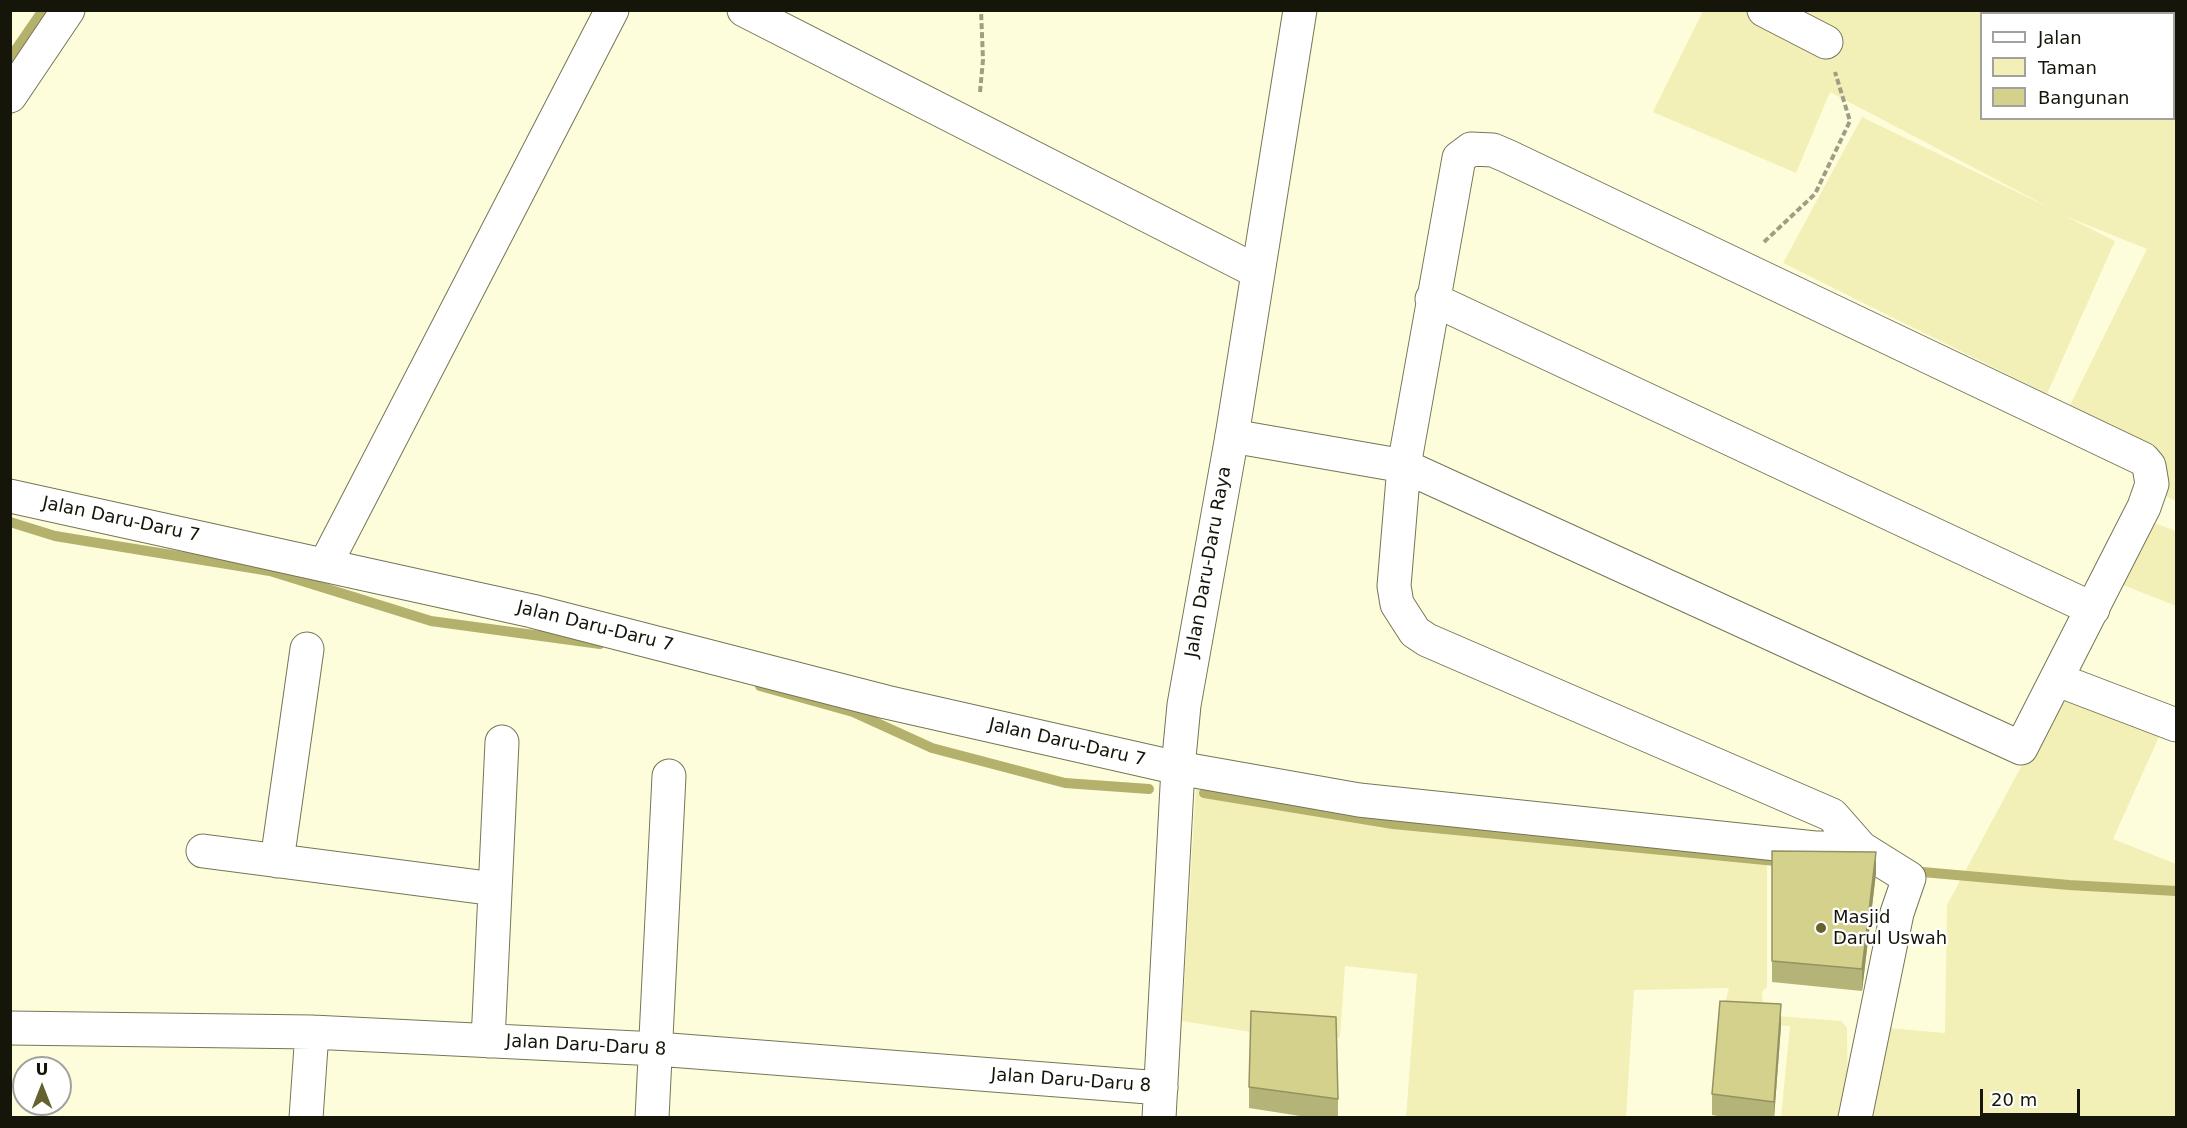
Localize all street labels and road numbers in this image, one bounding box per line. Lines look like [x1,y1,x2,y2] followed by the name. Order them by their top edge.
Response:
[1182,465,1236,659] street label: Jalan Daru-Daru Raya
[40,493,202,547] street label: Jalan Daru-Daru 7
[514,597,676,657] street label: Jalan Daru-Daru 7
[986,714,1148,772] street label: Jalan Daru-Daru 7
[505,1031,667,1061] street label: Jalan Daru-Daru 8
[990,1065,1152,1097] street label: Jalan Daru-Daru 8

